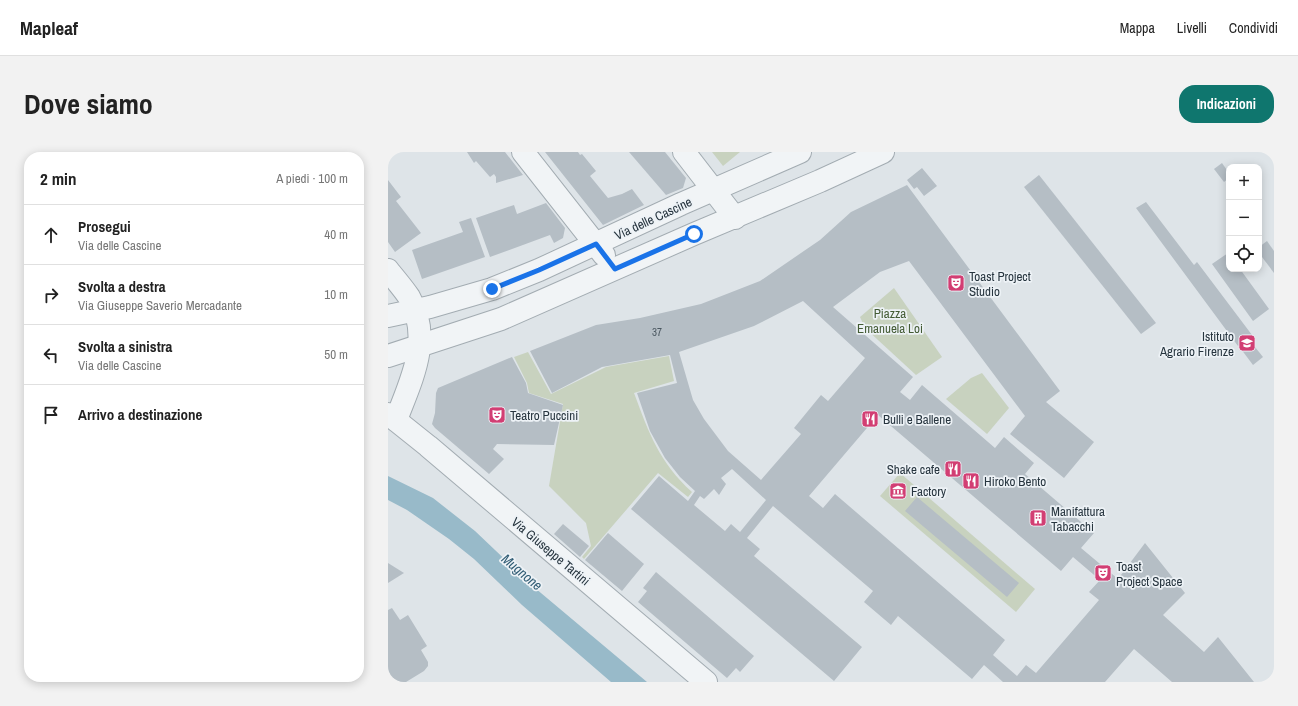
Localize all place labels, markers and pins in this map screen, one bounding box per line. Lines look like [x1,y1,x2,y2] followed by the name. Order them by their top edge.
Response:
[969,268,1031,300] place label: Toast Project Studio
[946,273,966,293] theatre icon: Toast Project Studio
[1159,328,1234,360] place label: Istituto Agrario Firenze
[1237,333,1257,353] school or university icon: Istituto Agrario Firenze
[487,405,507,425] theatre icon: Teatro Puccini
[510,407,578,424] place label: Teatro Puccini
[860,409,880,429] restaurant icon: Bulli e Ballene
[883,411,951,428] place label: Bulli e Ballene
[943,459,963,479] restaurant icon: Shake cafe
[887,461,940,478] place label: Shake cafe
[961,471,981,491] restaurant icon: Hiroko Bento
[984,473,1046,490] place label: Hiroko Bento
[888,481,908,501] museum icon: Factory
[911,483,947,500] place label: Factory
[1051,503,1105,535] place label: Manifattura Tabacchi
[1028,508,1048,528] building icon: Manifattura Tabacchi
[1116,558,1182,590] place label: Toast Project Space
[1093,563,1113,583] theatre icon: Toast Project Space

